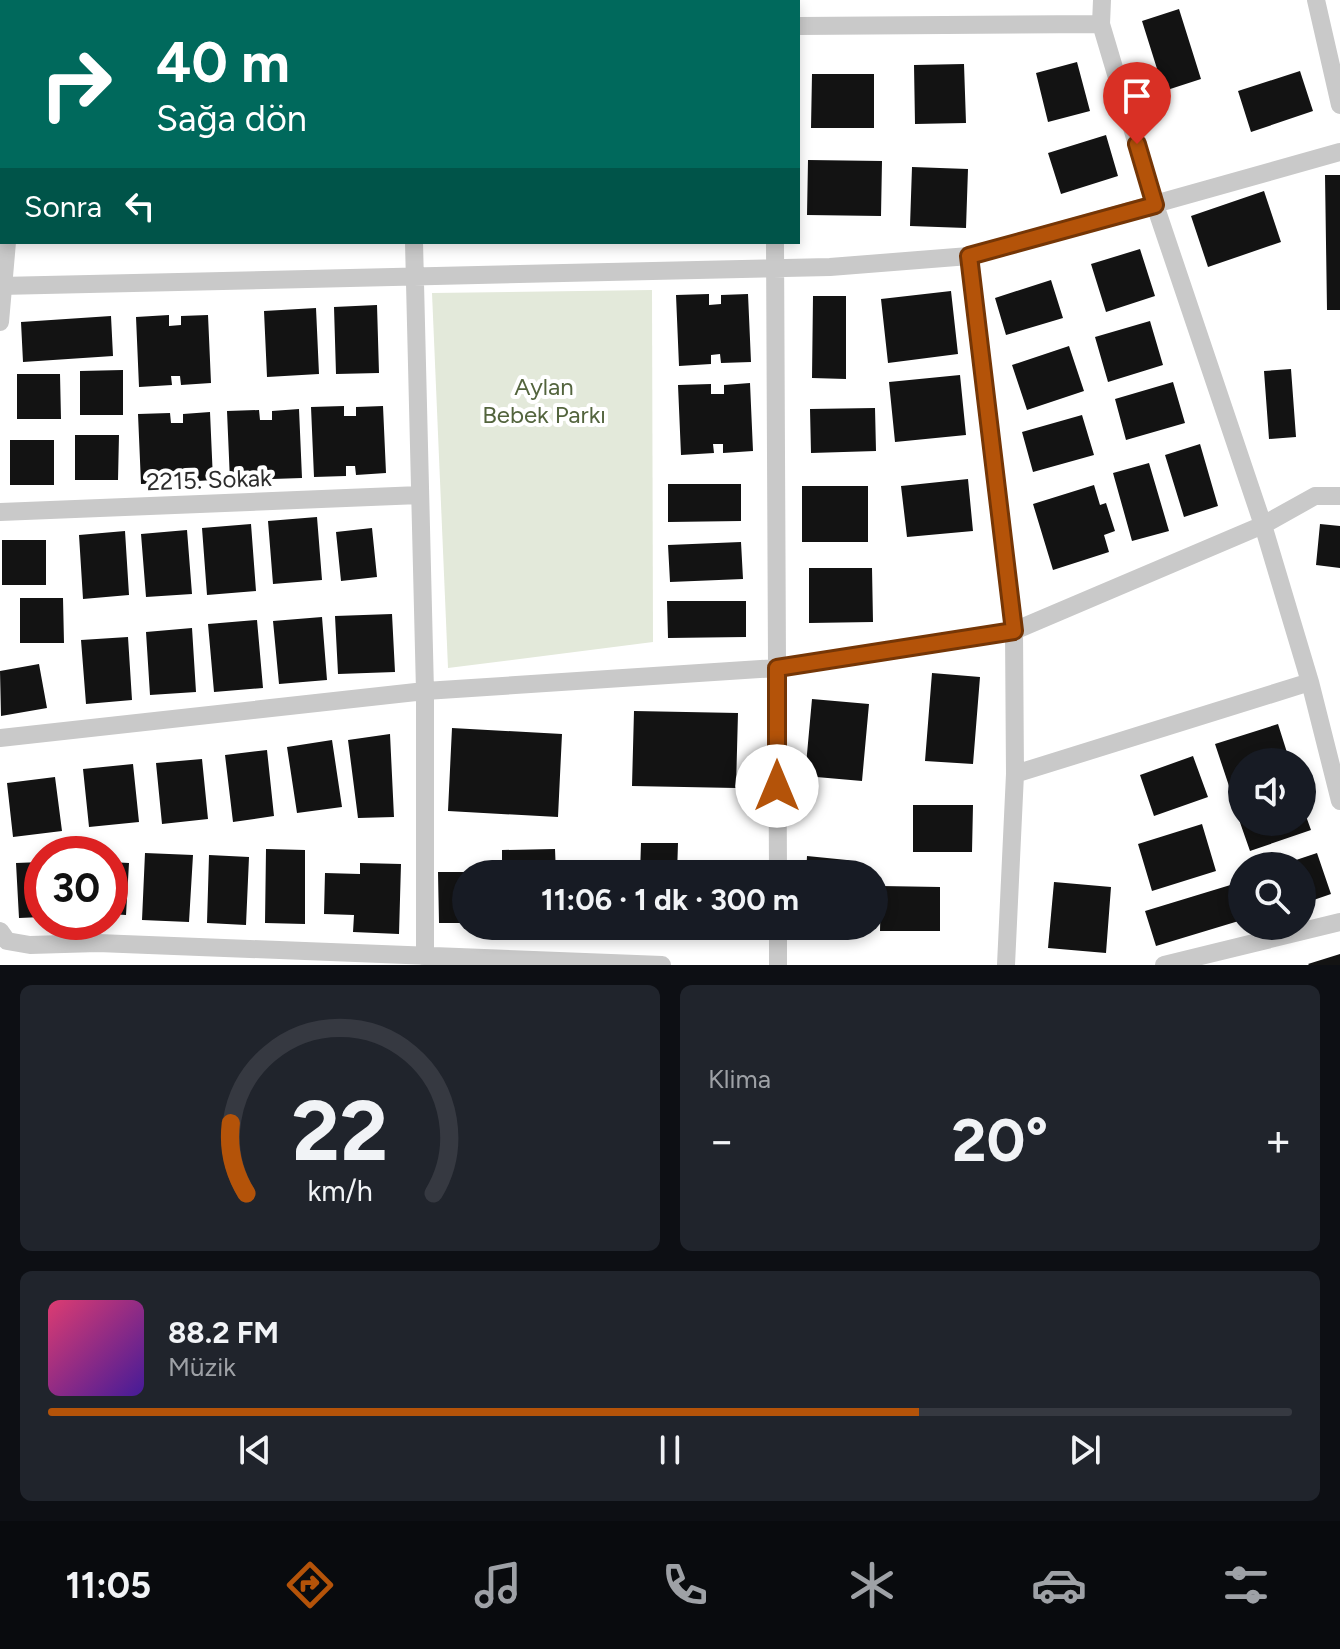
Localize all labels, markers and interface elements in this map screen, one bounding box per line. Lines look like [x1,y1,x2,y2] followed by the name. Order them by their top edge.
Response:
[156,29,290,96] text: 40 m
[24,32,128,136] icon: right
[1103,62,1171,144] pin
[1115,74,1159,118] icon: arrive
[156,97,307,140] text: Sağa dön
[118,184,162,228] icon: left
[24,188,102,225] text: Sonra
[482,372,606,429] park label: Aylan Bebek Parkı
[146,463,272,496] street label: 2215. Sokak
[735,744,819,828] position arrow
[1228,748,1316,940] map controls
[1228,748,1316,836] button: sound
[24,836,128,940] speed limit sign: 30
[1228,852,1316,940] button: search
[541,881,799,918] text: 11:06 · 1 dk · 300 m
[708,1063,771,1095] text: Klima
[292,1081,388,1181] text: 22
[952,1104,1048,1176] text: 20°
[708,1114,735,1167] text: −
[1265,1114,1292,1167] text: +
[307,1174,373,1208] text: km/h
[168,1314,279,1351] text: 88.2 FM
[168,1351,236,1383] text: Müzik
[233,1428,277,1472] icon: previous
[648,1428,692,1472] icon: pause
[1063,1428,1107,1472] icon: next
[282,1557,338,1613] icon: directions
[470,1557,526,1613] icon: music
[657,1557,713,1613] icon: phone
[844,1557,900,1613] icon: climate
[1031,1557,1087,1613] icon: car
[1218,1557,1274,1613] icon: filters
[66,1564,151,1607] text: 11:05

